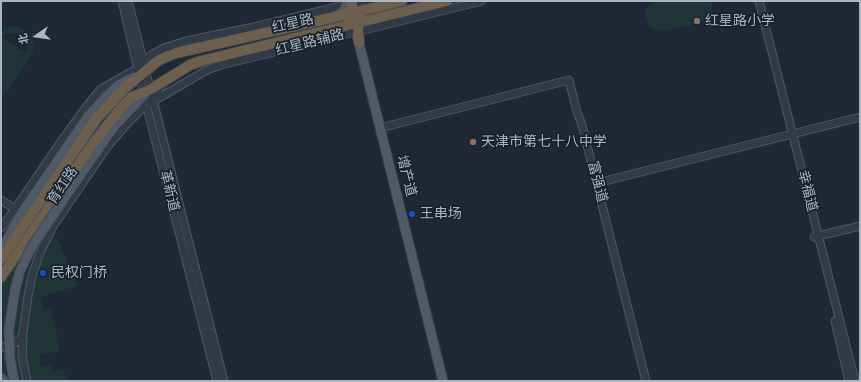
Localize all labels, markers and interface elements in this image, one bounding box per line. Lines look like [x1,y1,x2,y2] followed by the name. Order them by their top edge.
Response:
[271,11,315,37] street label: 红星路
[705,13,775,29] place label: 红星路小学
[16,16,56,56] north arrow
[692,16,702,26] marker: 红星路小学
[274,26,346,60] street label: 红星路辅路
[16,32,31,46] text: 北
[481,134,607,150] place label: 天津市第七十八中学
[468,137,478,147] marker: 天津市第七十八中学
[393,154,419,198] street label: 增产道
[584,160,610,204] street label: 富强道
[44,164,82,208] street label: 育红路
[156,169,182,213] street label: 革新道
[794,169,820,213] street label: 幸福道
[420,206,462,222] place label: 王串场
[407,209,417,219] marker: 王串场
[51,265,107,281] place label: 民权门桥
[38,268,48,278] marker: 民权门桥

